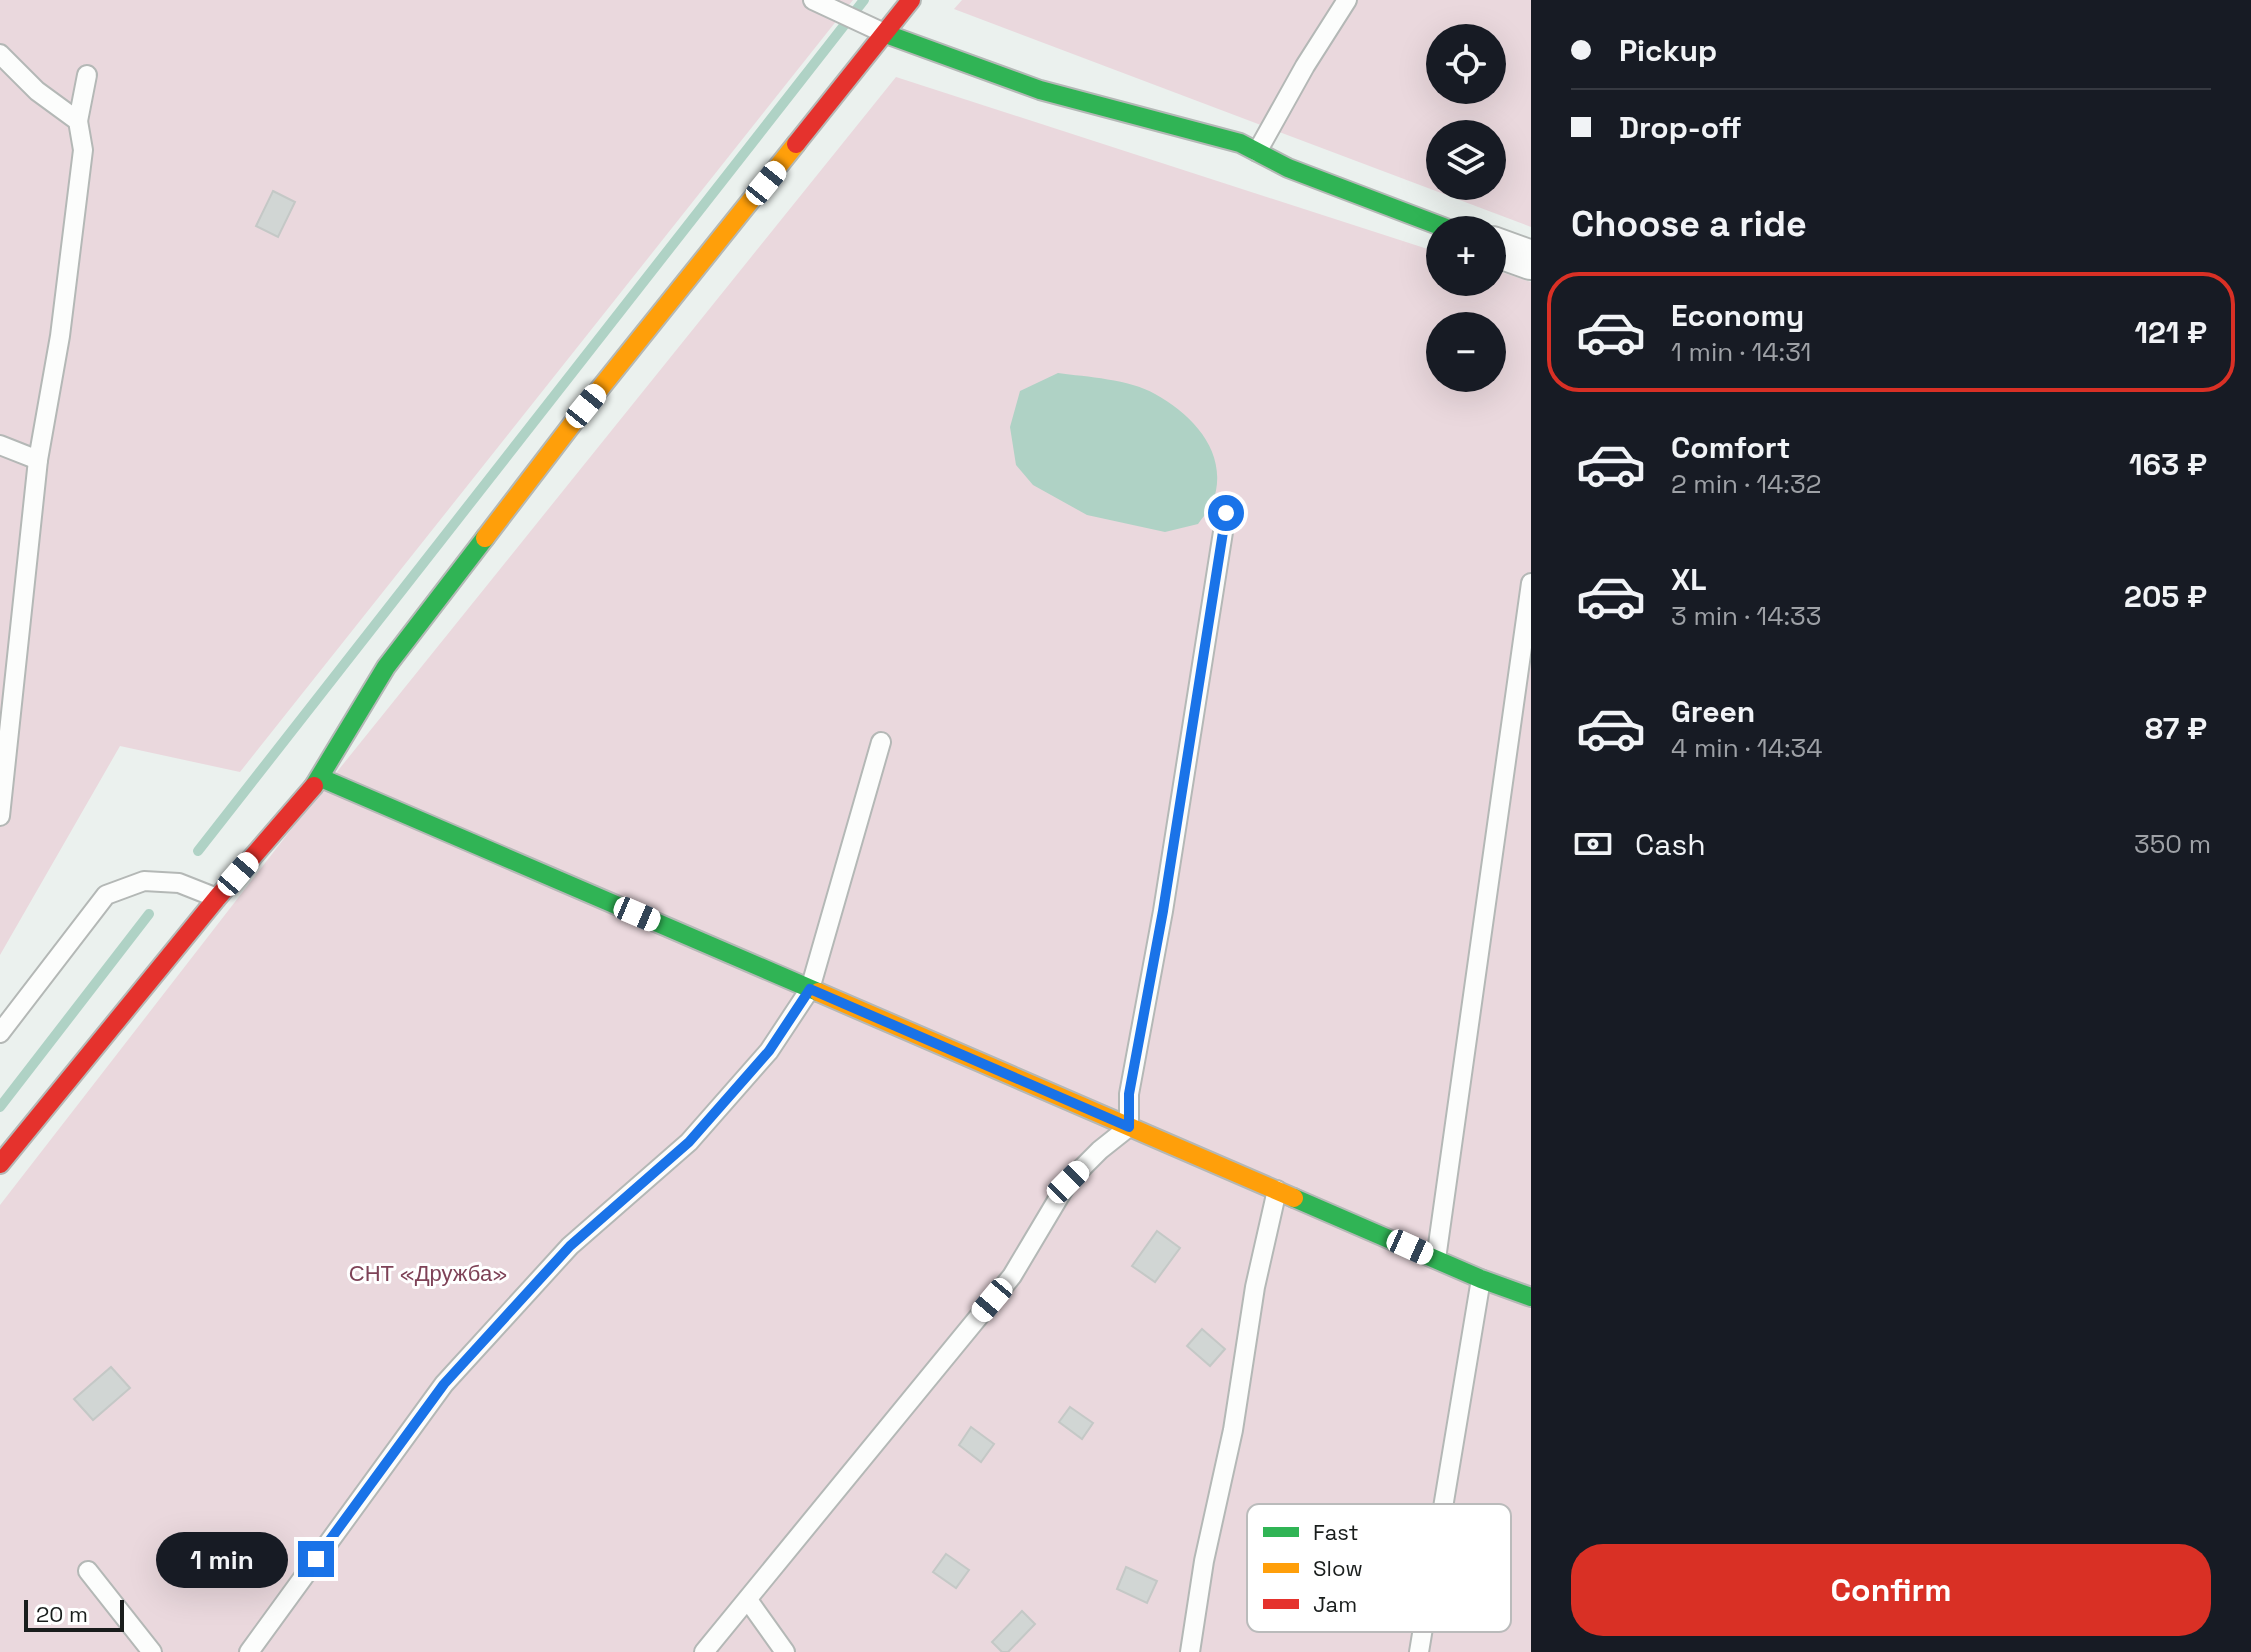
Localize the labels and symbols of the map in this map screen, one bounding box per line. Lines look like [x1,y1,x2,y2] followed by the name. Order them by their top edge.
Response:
[742,157,790,209] car
[562,380,610,432] car
[1208,495,1244,531] route start
[213,848,263,900] car
[610,894,664,934] car
[1043,1157,1093,1207] car
[1383,1226,1437,1268] car
[349,1259,507,1287] park label: СНТ «Дружба»
[967,1274,1017,1326] car
[1247,1504,1511,1632] legend
[1313,1518,1359,1546] text: Fast
[156,1531,288,1587] callout: 1 min
[298,1541,334,1577] route end
[1313,1554,1363,1582] text: Slow
[1313,1590,1357,1618] text: Jam
[24,1596,124,1632] scale bar

